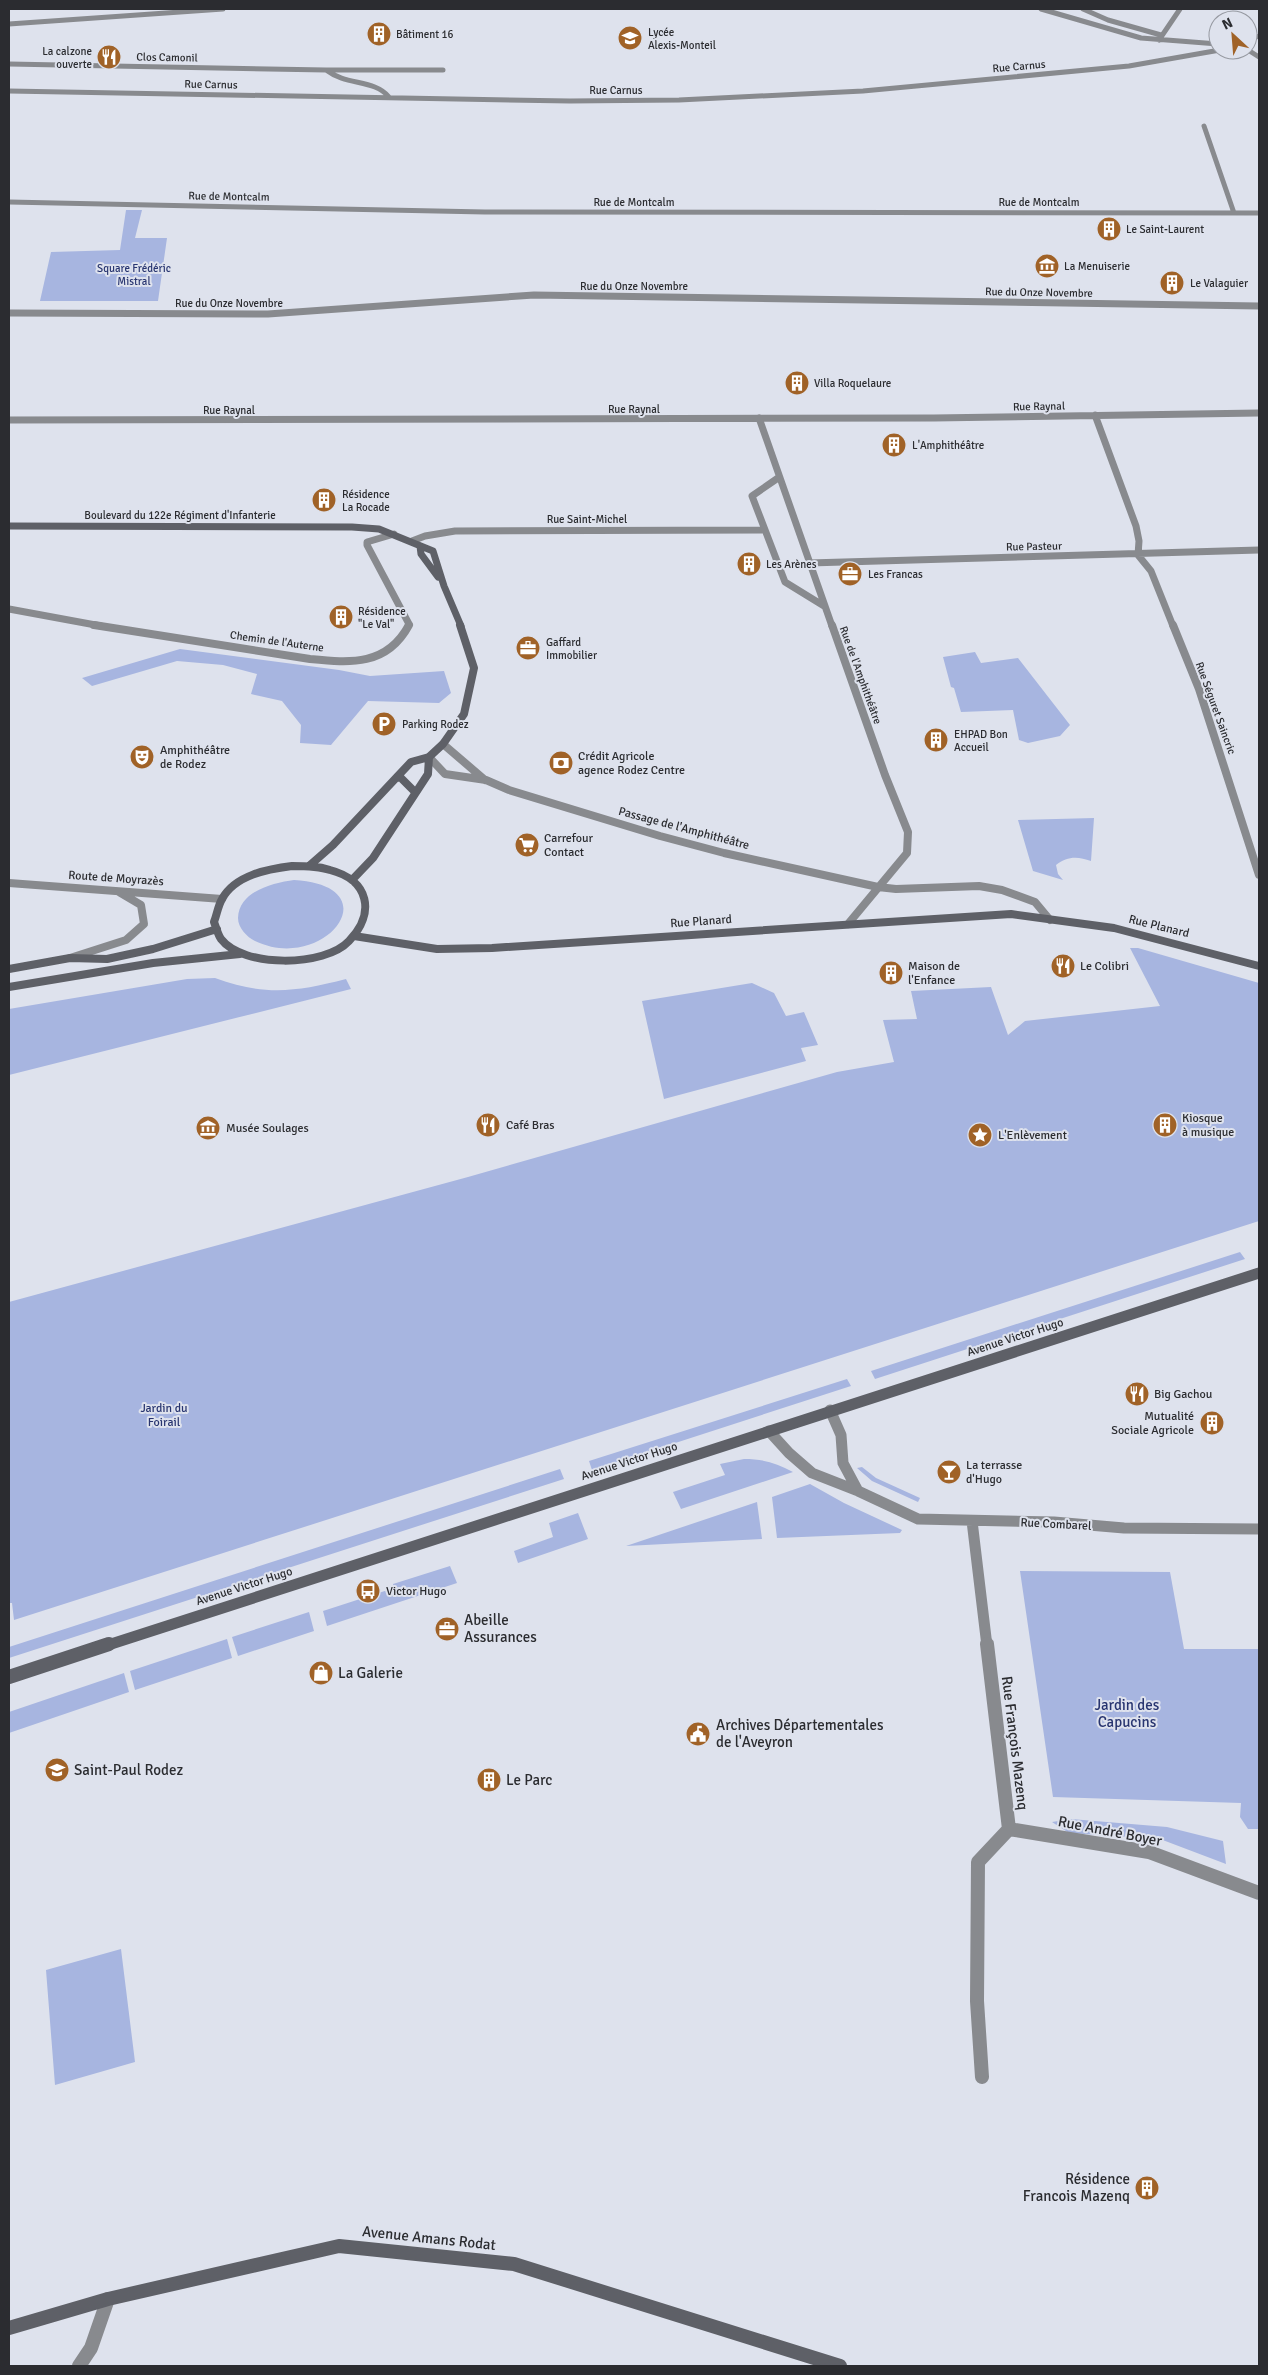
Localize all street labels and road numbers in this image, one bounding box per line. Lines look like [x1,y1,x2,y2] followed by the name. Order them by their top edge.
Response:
[136,50,198,65] street label: Clos Camonil
[992,58,1046,75] street label: Rue Carnus
[184,78,238,91] street label: Rue Carnus
[589,84,643,97] street label: Rue Carnus
[188,189,270,204] street label: Rue de Montcalm
[593,196,675,209] street label: Rue de Montcalm
[998,196,1080,209] street label: Rue de Montcalm
[580,280,688,293] street label: Rue du Onze Novembre
[985,285,1093,300] street label: Rue du Onze Novembre
[175,297,283,310] street label: Rue du Onze Novembre
[1013,400,1065,413] street label: Rue Raynal
[608,403,660,416] street label: Rue Raynal
[203,404,255,417] street label: Rue Raynal
[84,509,276,522] street label: Boulevard du 122e Régiment d'Infanterie
[547,513,627,526] street label: Rue Saint-Michel
[1006,540,1062,553] street label: Rue Pasteur
[837,624,884,726] street label: Rue de l'Amphithéâtre
[229,628,325,655] street label: Chemin de l'Auterne
[1193,660,1238,756] street label: Rue Séguret Saincric
[617,804,751,853] street label: Passage de l'Amphithéâtre
[68,868,164,889] street label: Route de Moyrazès
[670,912,732,931] street label: Rue Planard
[1127,912,1191,941] street label: Rue Planard
[965,1315,1065,1360] street label: Avenue Victor Hugo
[579,1439,679,1484] street label: Avenue Victor Hugo
[1020,1515,1092,1534] street label: Rue Combarel
[194,1564,294,1609] street label: Avenue Victor Hugo
[998,1675,1032,1811] street label: Rue François Mazenq
[1056,1812,1164,1850] street label: Rue André Boyer
[361,2222,497,2254] street label: Avenue Amans Rodat

